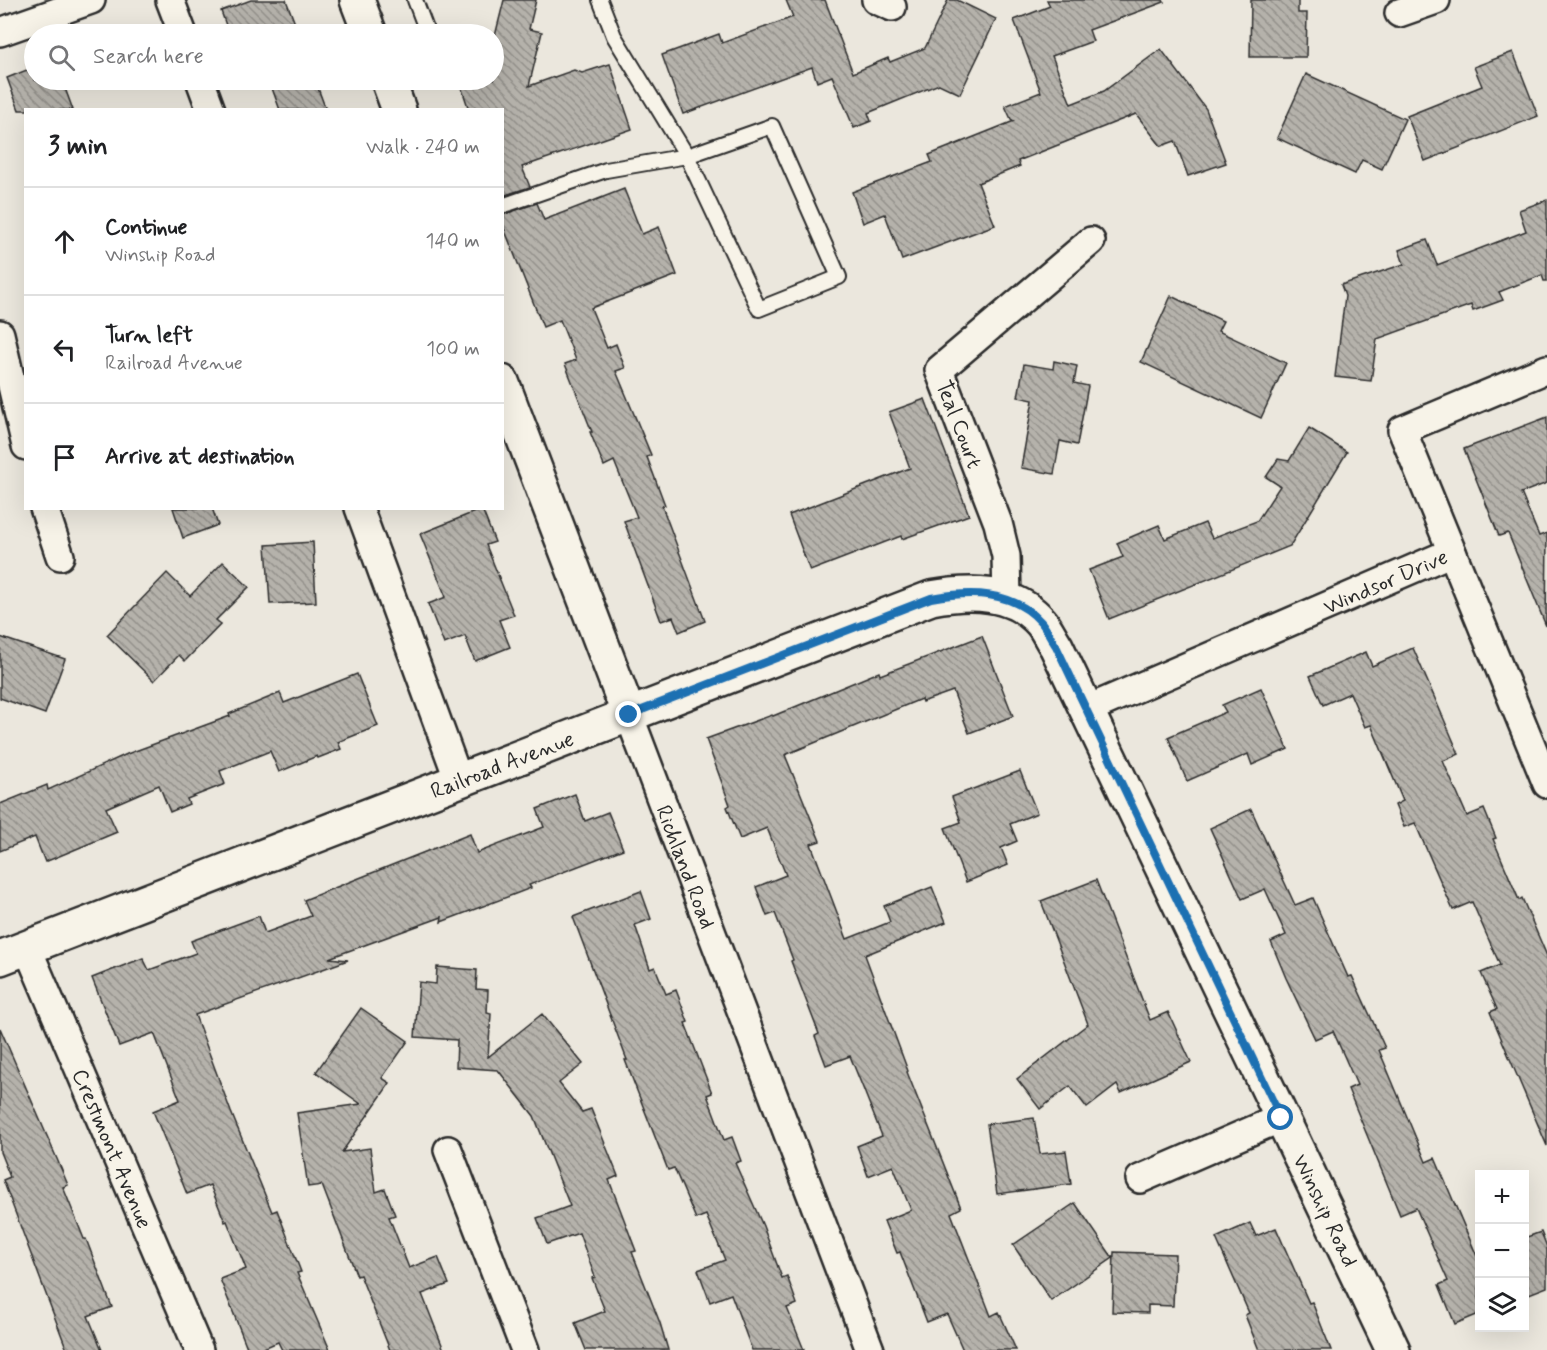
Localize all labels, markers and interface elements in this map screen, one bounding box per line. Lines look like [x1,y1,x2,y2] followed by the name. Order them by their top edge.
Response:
[24,24,504,90] search box
[45,41,78,74] icon: search
[93,43,204,71] text: Search here
[48,130,108,164] text: 3 min
[366,134,480,161] text: Walk · 240 m
[105,214,187,242] text: Continue
[48,225,81,258] icon: ahead
[426,228,480,255] text: 140 m
[105,242,215,269] text: Winship Road
[105,322,193,350] text: Turn left
[48,333,81,366] icon: left
[426,336,480,363] text: 100 m
[105,350,243,377] text: Railroad Avenue
[929,377,988,473] street label: Teal Court
[48,441,81,474] icon: arrive
[105,443,295,471] text: Arrive at destination
[1320,543,1453,622] street label: Windsor Drive
[615,701,641,727] route end
[427,725,578,806] street label: Railroad Avenue
[648,801,721,933] street label: Richland Road
[65,1065,158,1233] street label: Crestmont Avenue
[1267,1104,1293,1130] route start
[1285,1150,1363,1272] street label: Winship Road
[1475,1170,1529,1332] map controls
[1475,1170,1529,1224] button: +
[1475,1224,1529,1278] button: −
[1475,1278,1529,1332] button: layers

